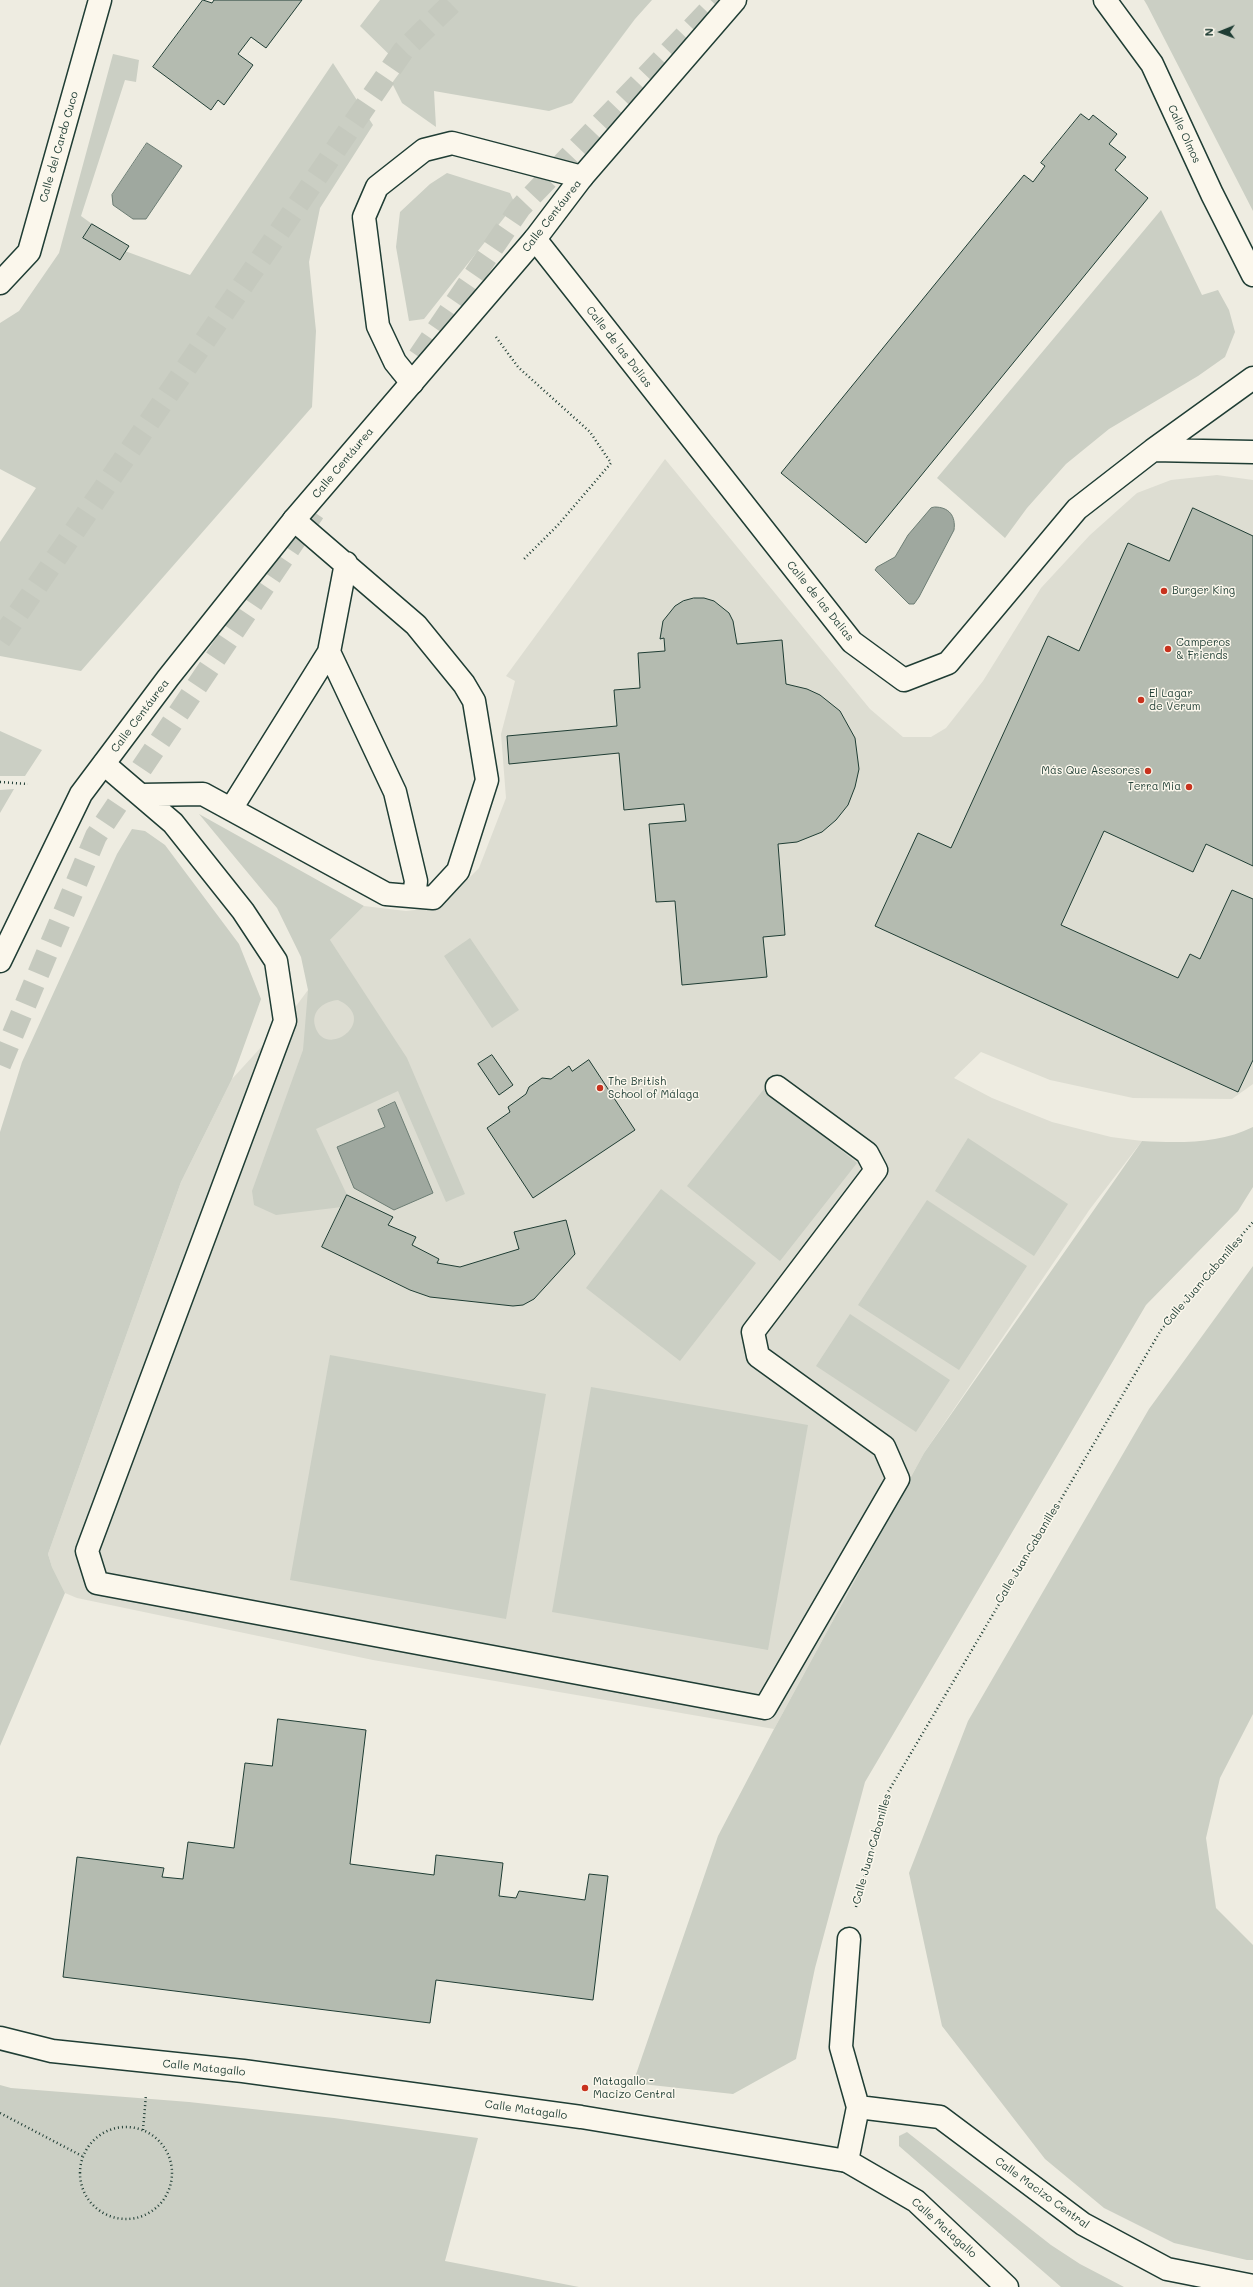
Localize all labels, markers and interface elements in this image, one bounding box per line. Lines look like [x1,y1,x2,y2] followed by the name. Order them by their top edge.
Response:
[1201,12,1241,52] north arrow
[1201,28,1216,37] text: N
[37,90,81,204] street label: Calle del Cardo Cuco
[1165,103,1203,165] street label: Calle Olmos
[520,177,584,255] street label: Calle Centáurea
[583,304,655,390] street label: Calle de las Dalias
[310,425,376,501] street label: Calle Centáurea
[784,558,856,644] street label: Calle de las Dalias
[1172,584,1235,598] place label: Burger King
[1159,586,1169,596] marker: Burger King
[1176,636,1230,662] place label: Camperos & Friends
[1163,644,1173,654] marker: Camperos & Friends
[108,677,172,755] street label: Calle Centáurea
[1149,687,1200,713] place label: El Lagar de Verum
[1136,695,1146,705] marker: El Lagar de Verum
[1041,764,1140,778] place label: Más Que Asesores
[1143,766,1153,776] marker: Más Que Asesores
[1128,780,1181,794] place label: Terra Mia
[1184,782,1194,792] marker: Terra Mia
[608,1075,699,1101] place label: The British School of Málaga
[595,1083,605,1093] marker: The British School of Málaga
[1160,1233,1246,1329] street label: Calle Juan Cabanilles
[993,1500,1063,1606] street label: Calle Juan Cabanilles
[850,1792,894,1906] street label: Calle Juan Cabanilles
[162,2057,246,2079] street label: Calle Matagallo
[593,2075,675,2101] place label: Matagallo - Macizo Central
[580,2083,590,2093] marker: Matagallo - Macizo Central
[484,2098,568,2122] street label: Calle Matagallo
[992,2154,1092,2232] street label: Calle Macizo Central
[909,2195,979,2261] street label: Calle Matagallo

